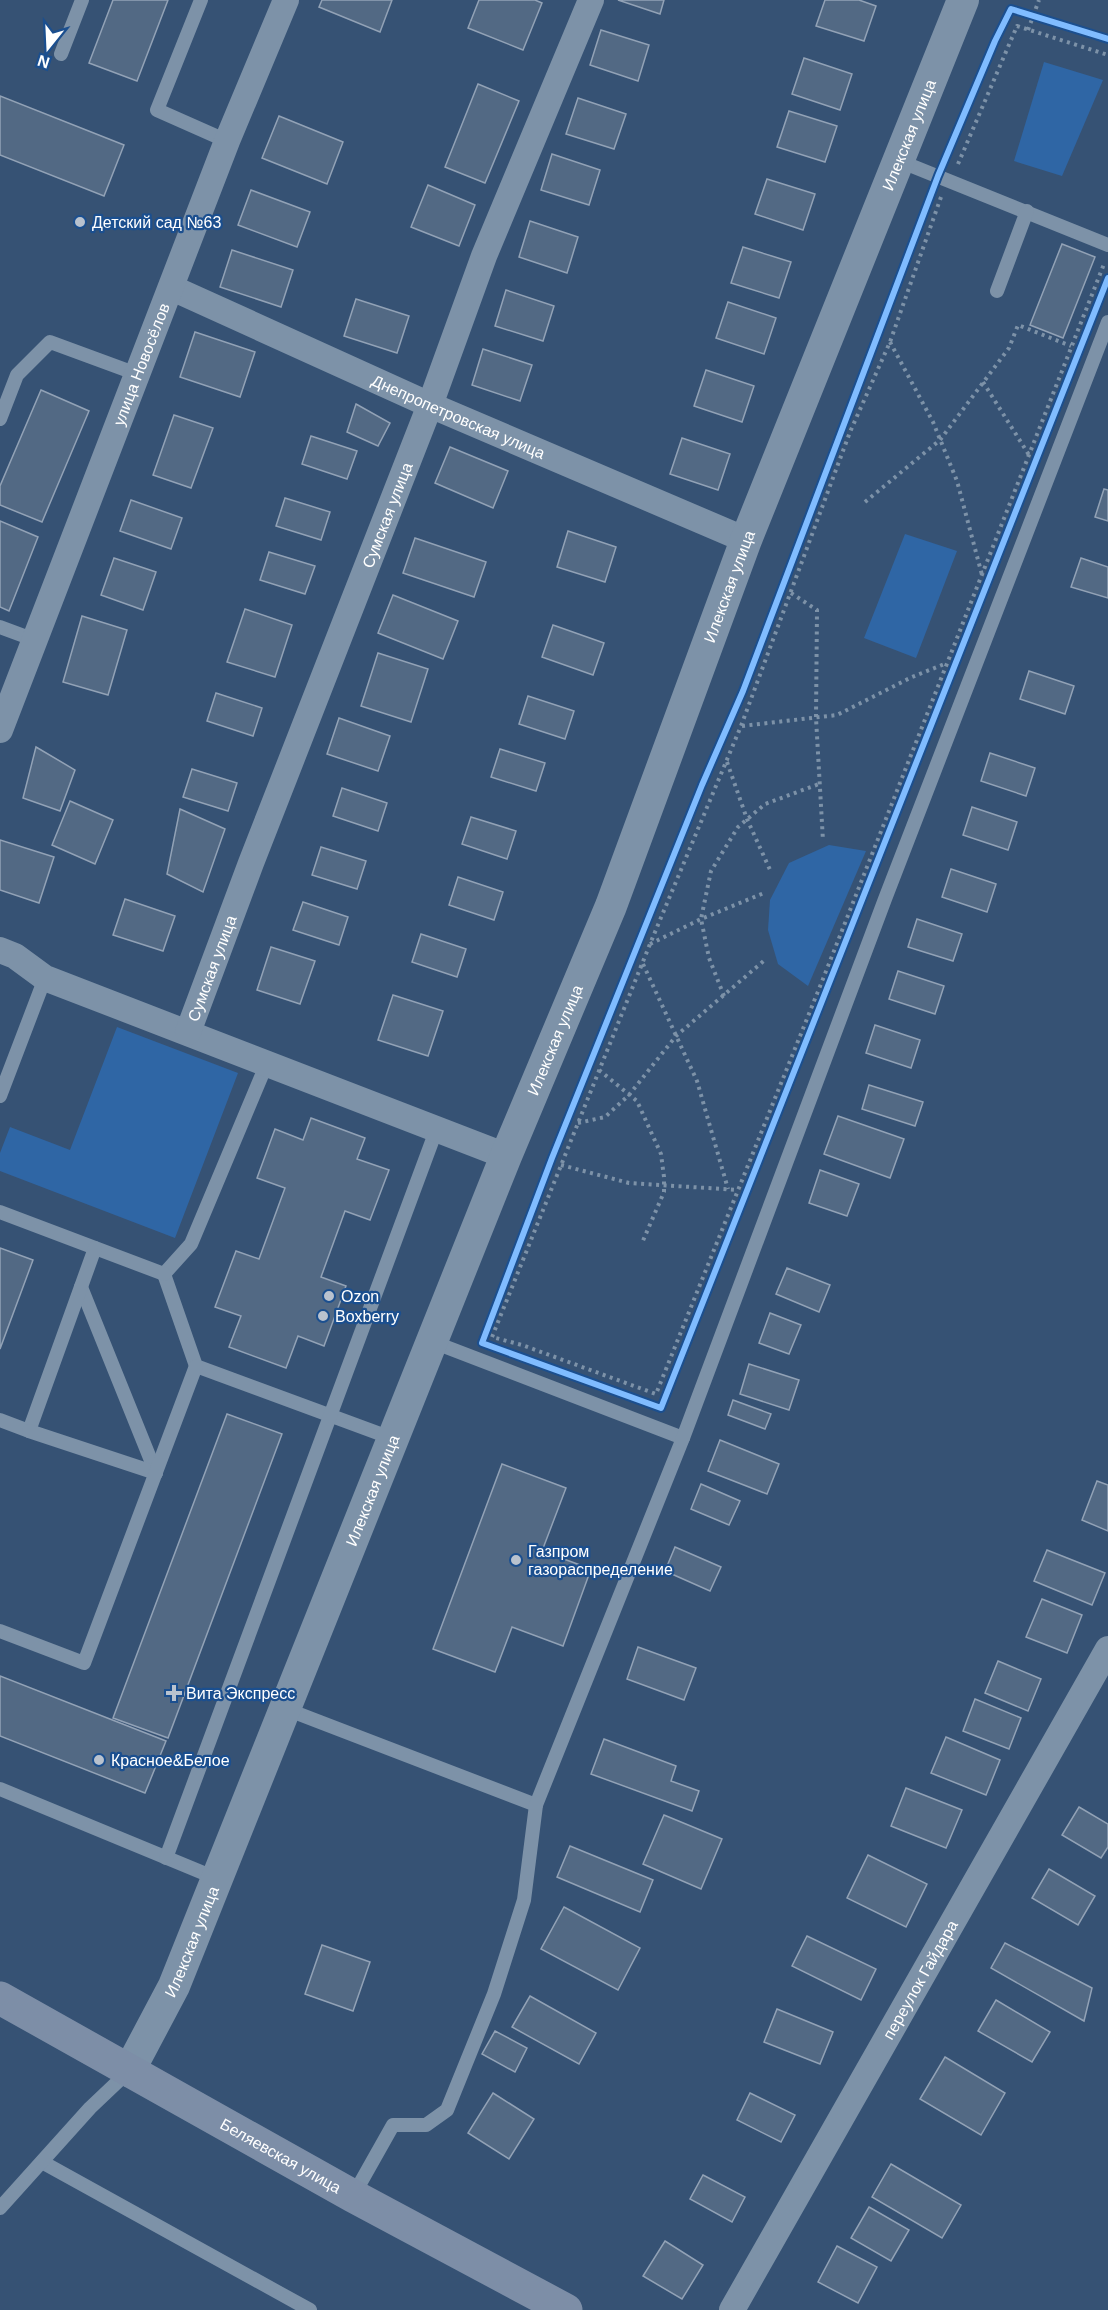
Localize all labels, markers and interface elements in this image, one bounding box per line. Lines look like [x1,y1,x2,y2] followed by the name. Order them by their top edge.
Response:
[18,18,78,78] north arrow
[35,52,52,72] text: N
[879,77,939,193] street label: Илекская улица
[92,214,221,231] place label: Детский сад №63
[73,215,87,229] marker: Детский сад №63
[110,301,173,428] street label: улица Новосёлов
[369,372,547,462] street label: Днепропетровская улица
[359,460,416,570] street label: Сумская улица
[701,528,758,645] street label: Илекская улица
[185,913,240,1024] street label: Сумская улица
[524,982,586,1098] street label: Илекская улица
[341,1288,379,1305] place label: Ozon
[322,1289,336,1303] marker: Ozon
[335,1308,399,1325] place label: Boxberry
[316,1309,330,1323] marker: Boxberry
[343,1432,403,1549] street label: Илекская улица
[528,1543,673,1578] place label: Газпром газораспределение
[509,1553,523,1567] marker: Газпром газораспределение
[186,1685,295,1702] place label: Вита Экспресс
[167,1686,181,1700] marker: Вита Экспресс
[111,1752,230,1769] place label: Красное&Белое
[92,1753,106,1767] marker: Красное&Белое
[162,1884,222,2000] street label: Илекская улица
[880,1917,961,2043] street label: переулок Гайдара
[217,2115,344,2197] street label: Беляевская улица

